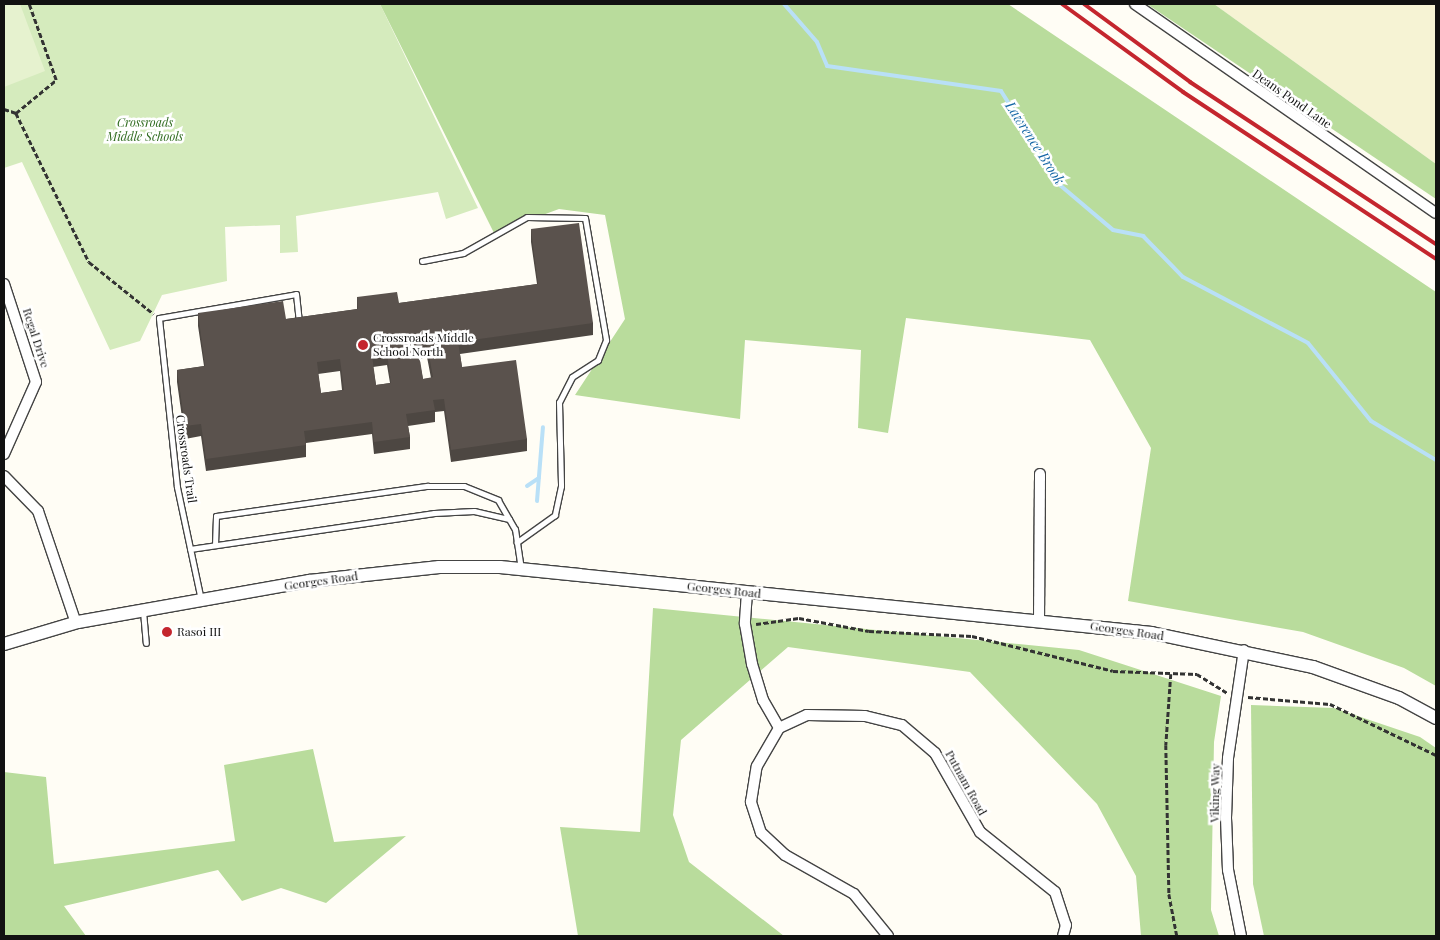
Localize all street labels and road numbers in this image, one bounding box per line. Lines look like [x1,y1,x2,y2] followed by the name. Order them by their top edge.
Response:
[1250,66,1334,132] street label: Deans Pond Lane
[20,306,52,370] street label: Regal Drive
[173,414,199,504] street label: Crossroads Trail
[283,569,359,593] street label: Georges Road
[686,579,762,601] street label: Georges Road
[1089,619,1165,643] street label: Georges Road
[942,748,990,818] street label: Putnam Road
[1207,763,1223,823] street label: Viking Way

